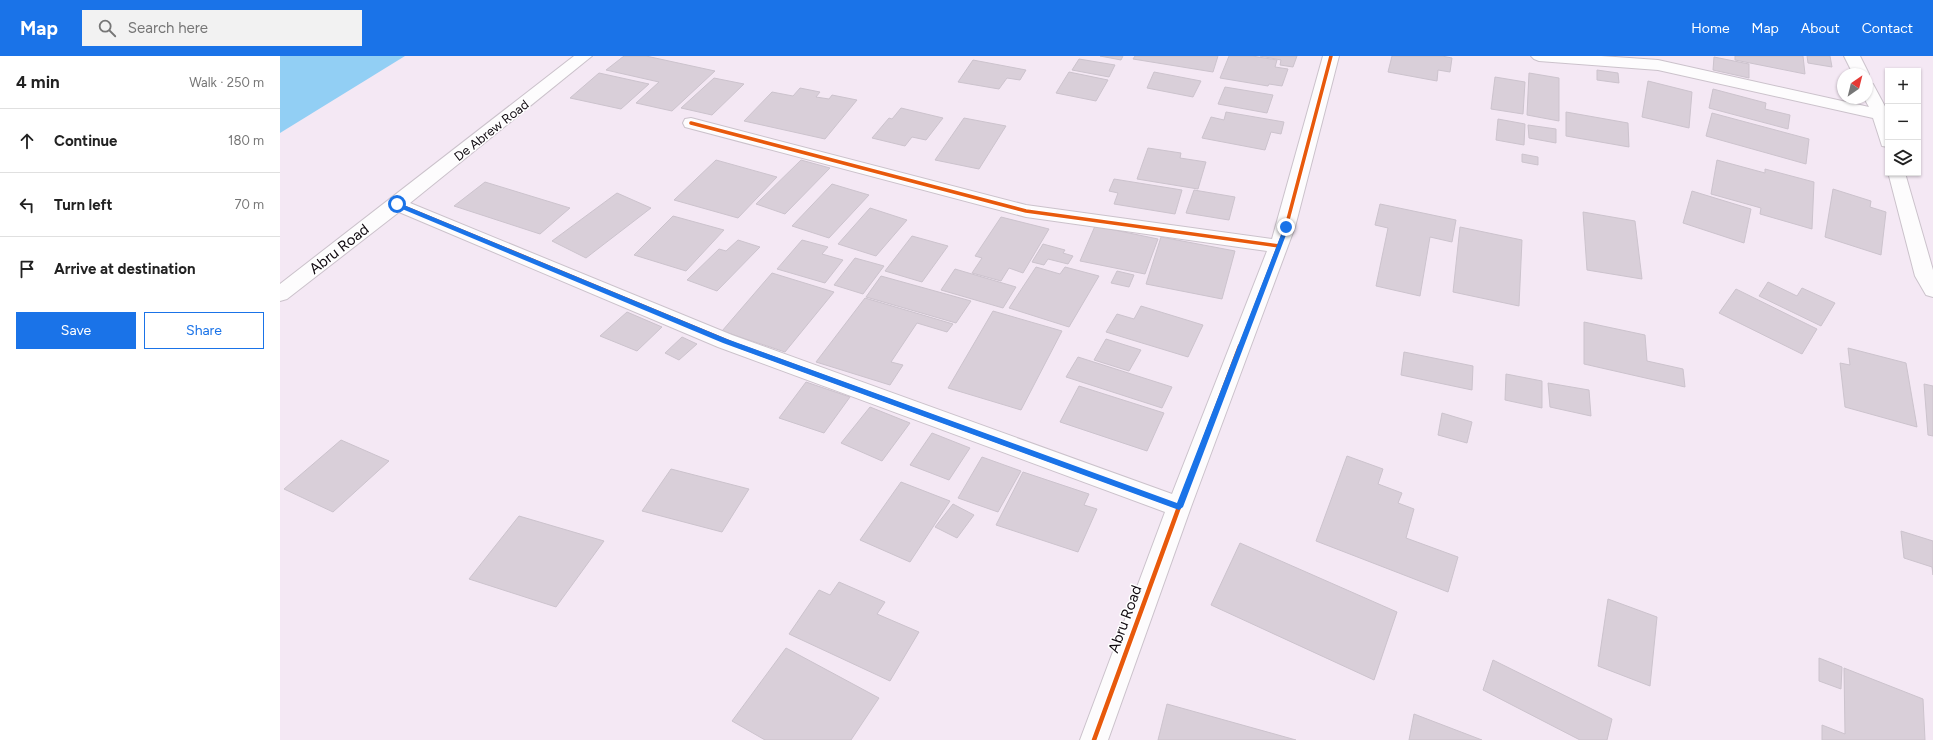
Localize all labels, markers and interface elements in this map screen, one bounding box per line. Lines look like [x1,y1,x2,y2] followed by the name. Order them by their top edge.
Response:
[82,10,362,46] search box
[20,17,58,40] text: Map
[96,17,118,39] icon: search
[128,19,208,37] text: Search here
[1691,20,1730,37] text: Home
[1752,20,1779,37] text: Map
[1801,20,1840,37] text: About
[1862,20,1913,37] text: Contact
[1837,68,1873,104] north arrow
[1885,68,1921,176] map controls
[1885,68,1921,104] button: +
[16,72,60,92] text: 4 min
[189,75,264,90] text: Walk · 250 m
[451,97,532,164] street label: De Abrew Road
[1885,104,1921,140] button: −
[16,130,38,152] icon: ahead
[54,132,117,150] text: Continue
[228,133,264,148] text: 180 m
[1885,140,1921,176] button: layers
[16,194,38,216] icon: left
[388,195,406,213] route start
[54,196,112,214] text: Turn left
[234,197,264,212] text: 70 m
[1277,218,1295,236] route end
[306,220,372,278] street label: Abru Road
[16,258,38,280] icon: arrive
[54,260,195,278] text: Arrive at destination
[16,312,136,349] button: Save
[144,312,264,349] button: Share
[1104,583,1146,655] street label: Abru Road

